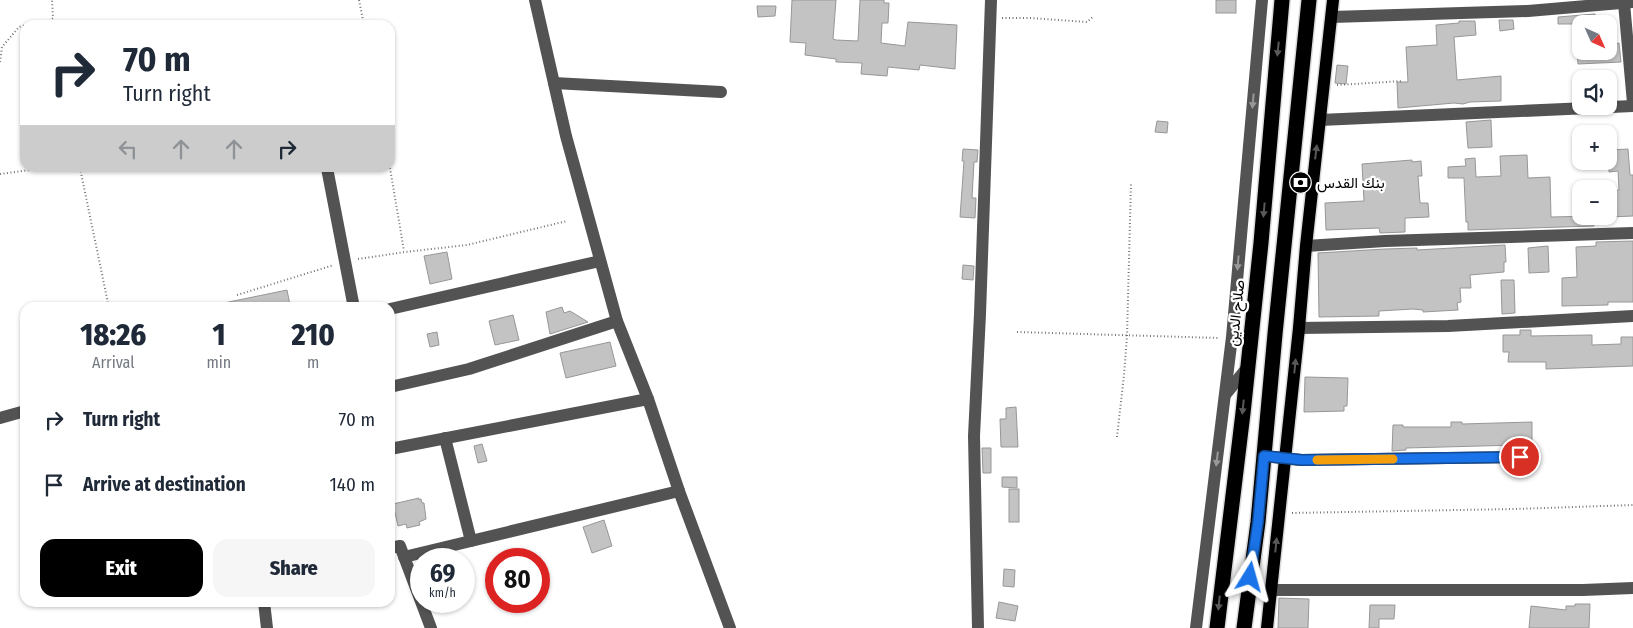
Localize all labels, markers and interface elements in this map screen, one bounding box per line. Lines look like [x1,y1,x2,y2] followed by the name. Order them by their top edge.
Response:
[1572,15,1618,60] north arrow
[1572,15,1617,225] map controls
[123,38,191,80] text: 70 m
[40,40,105,105] icon: right
[1274,41,1282,57] one-way arrow
[1572,70,1617,115] button: sound
[123,80,211,107] text: Turn right
[1249,93,1257,109] one-way arrow
[1572,125,1617,170] button: +
[114,135,142,163] icon: left
[167,135,195,163] icon: ahead
[220,135,248,163] icon: ahead
[273,135,301,163] icon: right
[1312,144,1320,160] one-way arrow
[1289,171,1313,195] bank icon: بنك القدس
[1317,174,1385,193] place label: بنك القدس
[1572,180,1617,225] button: −
[1259,203,1267,219] one-way arrow
[1234,255,1242,271] one-way arrow
[1224,279,1250,347] street label: صلاح الدين
[80,317,146,353] text: 18:26
[212,317,225,353] text: 1
[292,317,335,353] text: 210
[92,353,134,372] text: Arrival
[207,353,231,372] text: min
[307,353,319,372] text: m
[1291,357,1299,373] one-way arrow
[1239,399,1247,415] one-way arrow
[40,406,68,434] icon: right
[83,408,160,431] text: Turn right
[339,408,375,431] text: 70 m
[1499,436,1541,478] pin
[1506,443,1534,471] icon: arrive
[1213,451,1221,467] one-way arrow
[40,471,68,499] icon: arrive
[83,473,246,496] text: Arrive at destination
[329,473,375,496] text: 140 m
[1272,536,1280,552] one-way arrow
[40,539,203,597] button: Exit
[213,539,375,597] button: Share
[485,548,550,613] speed limit sign: 80
[1223,550,1275,602] position arrow
[430,559,455,589] text: 69
[429,586,456,600] text: km/h
[1215,595,1223,611] one-way arrow

